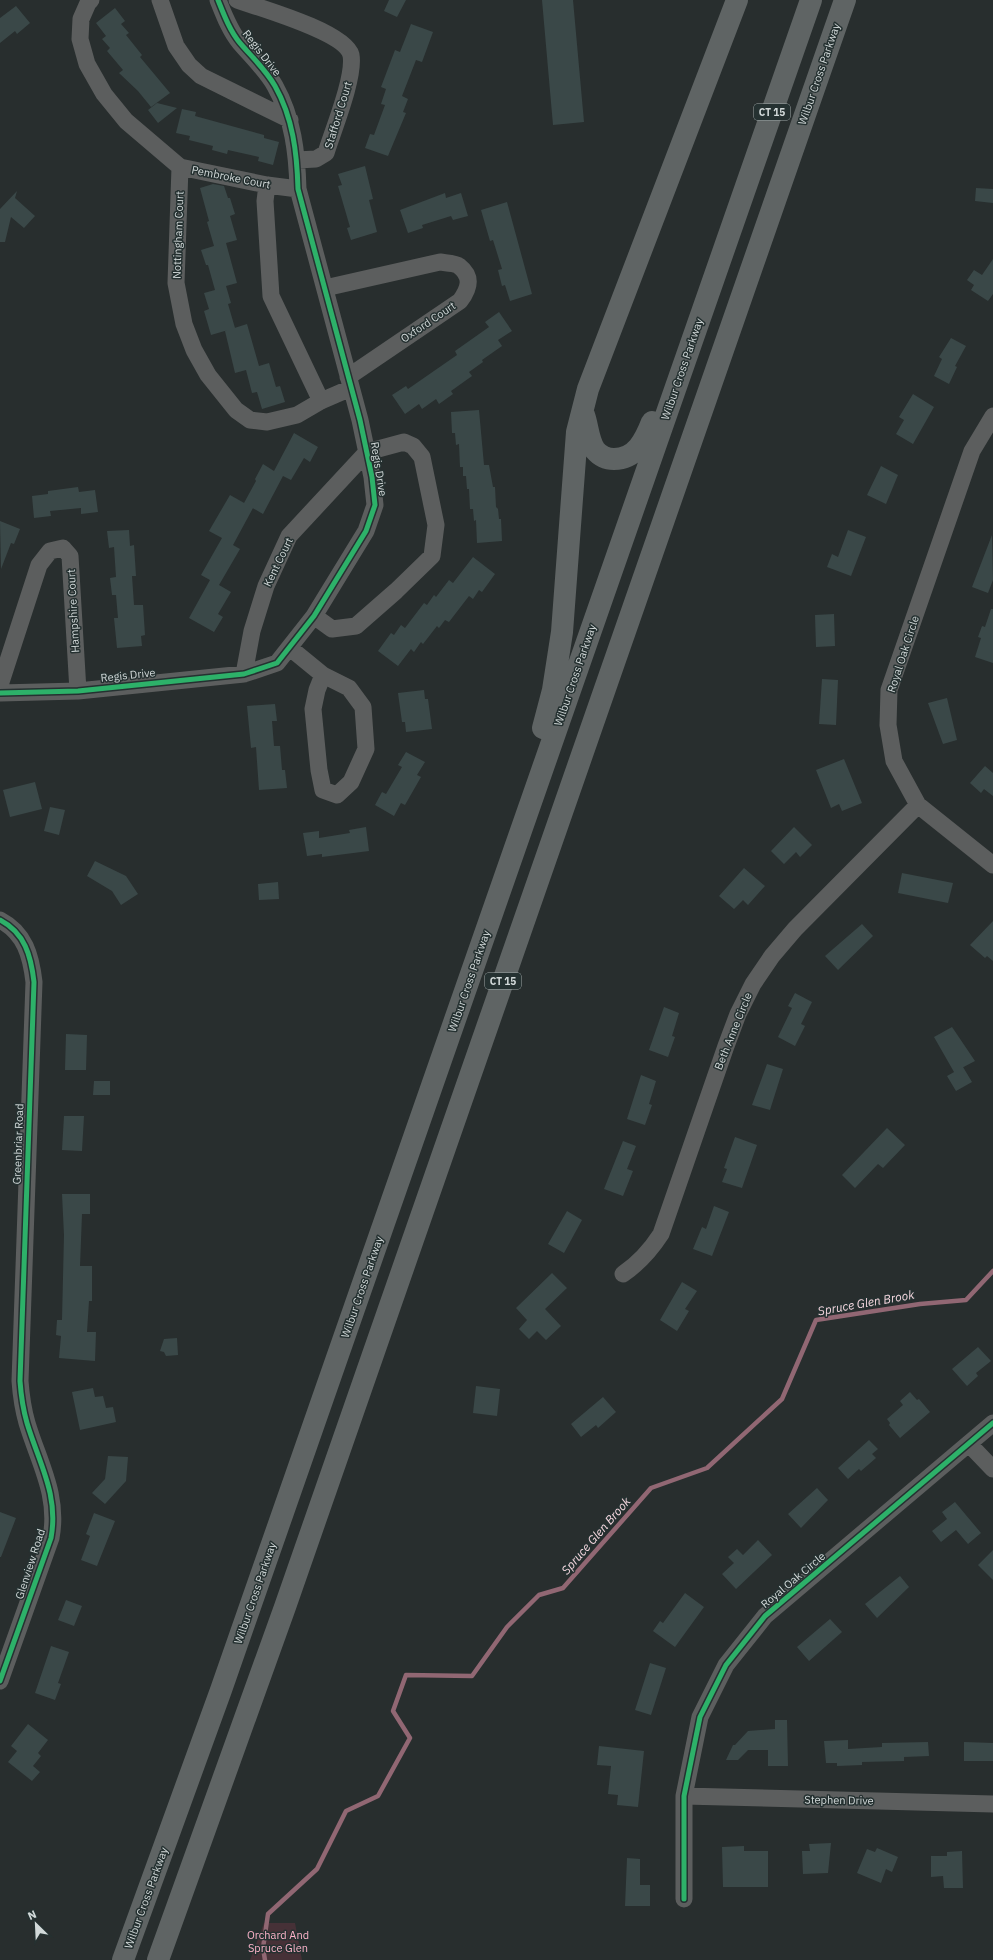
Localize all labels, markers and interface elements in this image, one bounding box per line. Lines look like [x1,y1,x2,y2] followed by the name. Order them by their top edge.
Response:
[795,21,843,127] street label: Wilbur Cross Parkway
[240,27,284,79] street label: Regis Drive
[321,80,355,150] street label: Stafford Court
[754,104,790,120] road number: CT 15
[190,162,272,192] street label: Pembroke Court
[169,191,187,279] street label: Nottingham Court
[398,298,458,345] street label: Oxford Court
[658,316,706,422] street label: Wilbur Cross Parkway
[368,441,390,497] street label: Regis Drive
[260,535,296,589] street label: Kent Court
[64,569,82,653] street label: Hampshire Court
[884,614,922,694] street label: Royal Oak Circle
[551,622,599,728] street label: Wilbur Cross Parkway
[100,665,156,685] street label: Regis Drive
[445,928,493,1034] street label: Wilbur Cross Parkway
[485,973,521,989] road number: CT 15
[711,990,755,1072] street label: Beth Anne Circle
[10,1103,26,1185] street label: Greenbriar Road
[338,1234,386,1340] street label: Wilbur Cross Parkway
[816,1287,916,1318] water label: Spruce Glen Brook
[558,1493,634,1577] water label: Spruce Glen Brook
[12,1527,48,1601] street label: Glenview Road
[231,1540,279,1646] street label: Wilbur Cross Parkway
[758,1549,828,1611] street label: Royal Oak Circle
[804,1792,874,1808] street label: Stephen Drive
[121,1845,171,1951] street label: Wilbur Cross Parkway
[16,1904,56,1944] north arrow
[25,1907,38,1923] text: N
[247,1928,309,1955] park label: Orchard And Spruce Glen

